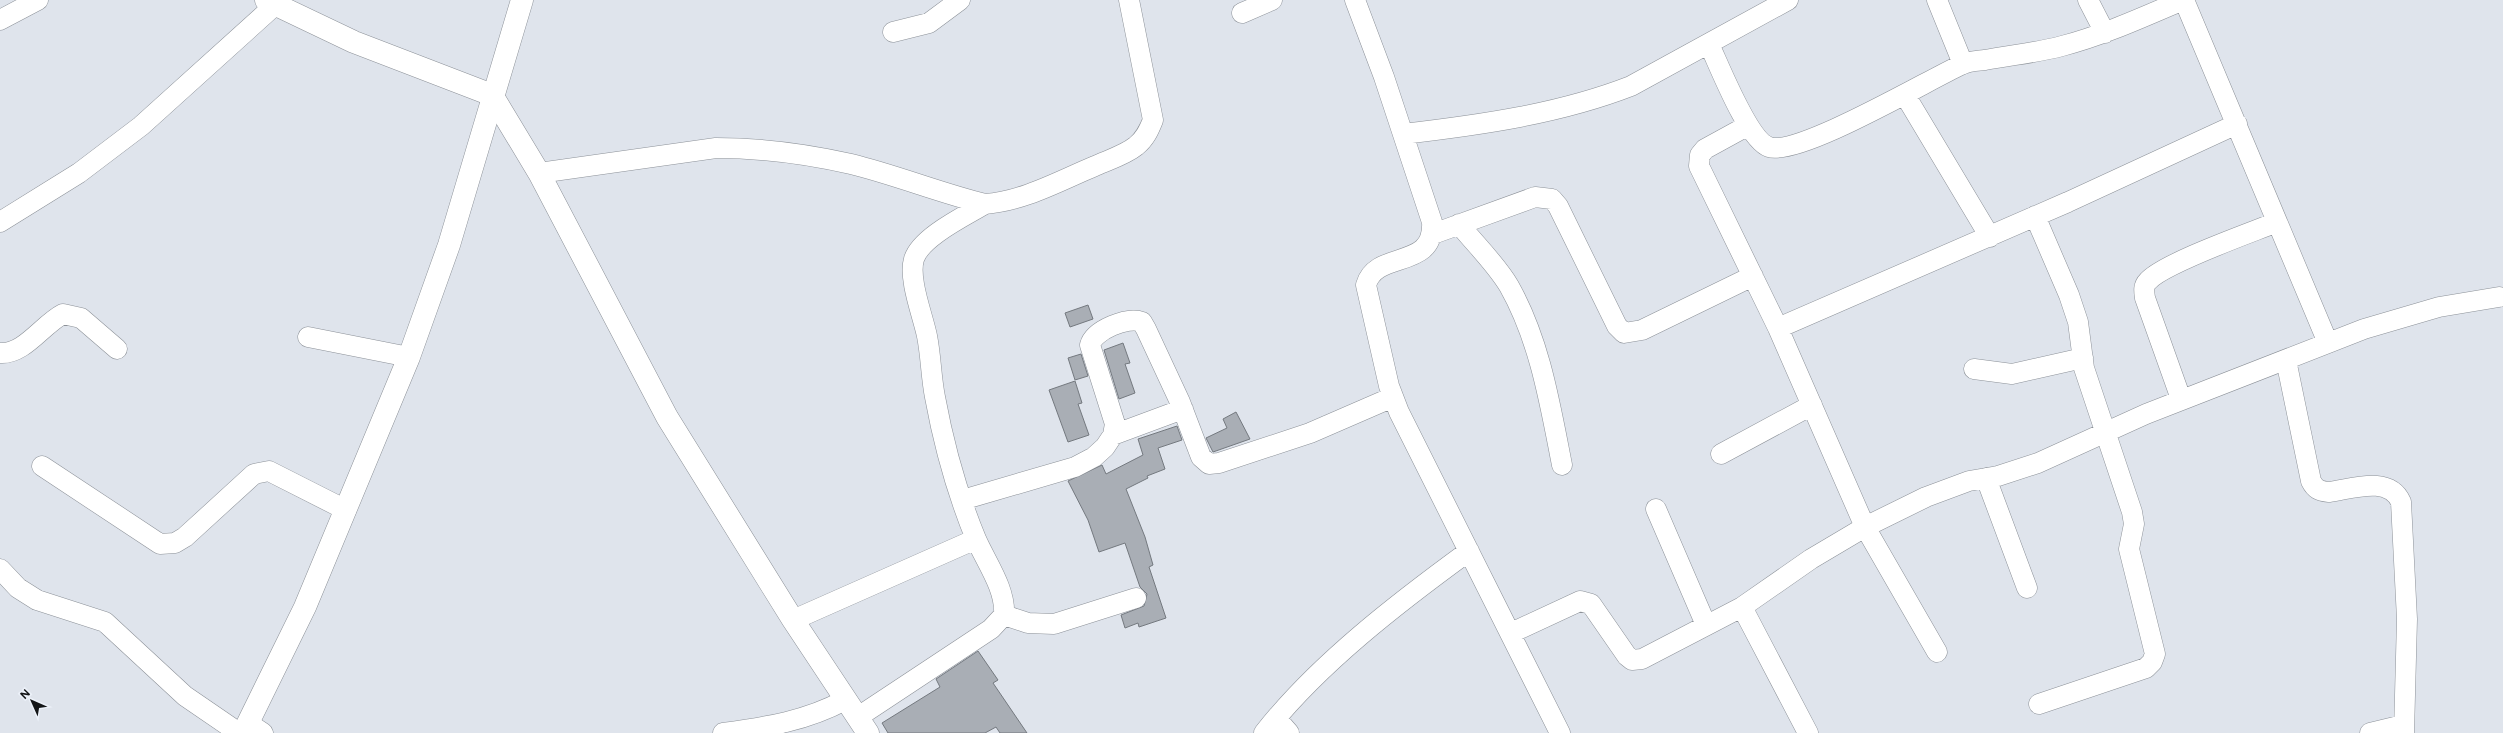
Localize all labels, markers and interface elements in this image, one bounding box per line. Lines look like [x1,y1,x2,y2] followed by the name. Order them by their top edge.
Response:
[12,681,52,721] north arrow
[18,687,33,702] text: N

